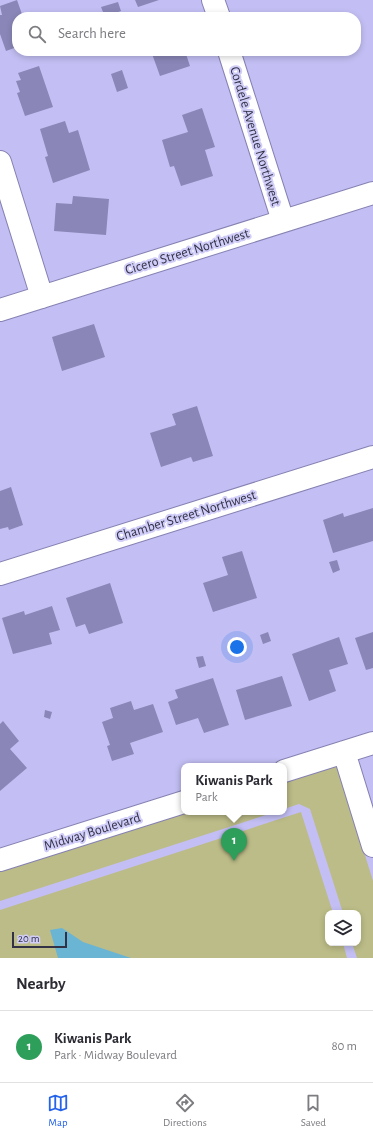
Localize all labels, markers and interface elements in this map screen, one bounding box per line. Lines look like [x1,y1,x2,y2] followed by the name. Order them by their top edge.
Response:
[12,12,361,56] search box
[26,23,48,45] icon: search
[58,26,126,41] text: Search here
[227,65,283,208] street label: Cordele Avenue Northwest
[124,226,251,277] street label: Cicero Street Northwest
[115,488,258,544] street label: Chamber Street Northwest
[227,637,247,657] your location
[181,763,287,815] popup
[195,773,273,788] text: Kiwanis Park
[195,791,218,804] text: Park
[42,811,142,853] street label: Midway Boulevard
[221,828,247,861] pin: 1
[325,910,361,946] map controls
[325,910,361,946] button: layers
[12,930,67,949] scale bar
[18,933,39,944] text: 20 m
[16,975,66,992] text: Nearby
[54,1031,132,1046] text: Kiwanis Park
[27,1040,31,1053] text: 1
[331,1040,357,1053] text: 80 m
[54,1049,177,1062] text: Park · Midway Boulevard
[47,1092,69,1129] tab: Map
[163,1092,207,1129] tab: Directions
[301,1092,326,1129] tab: Saved

